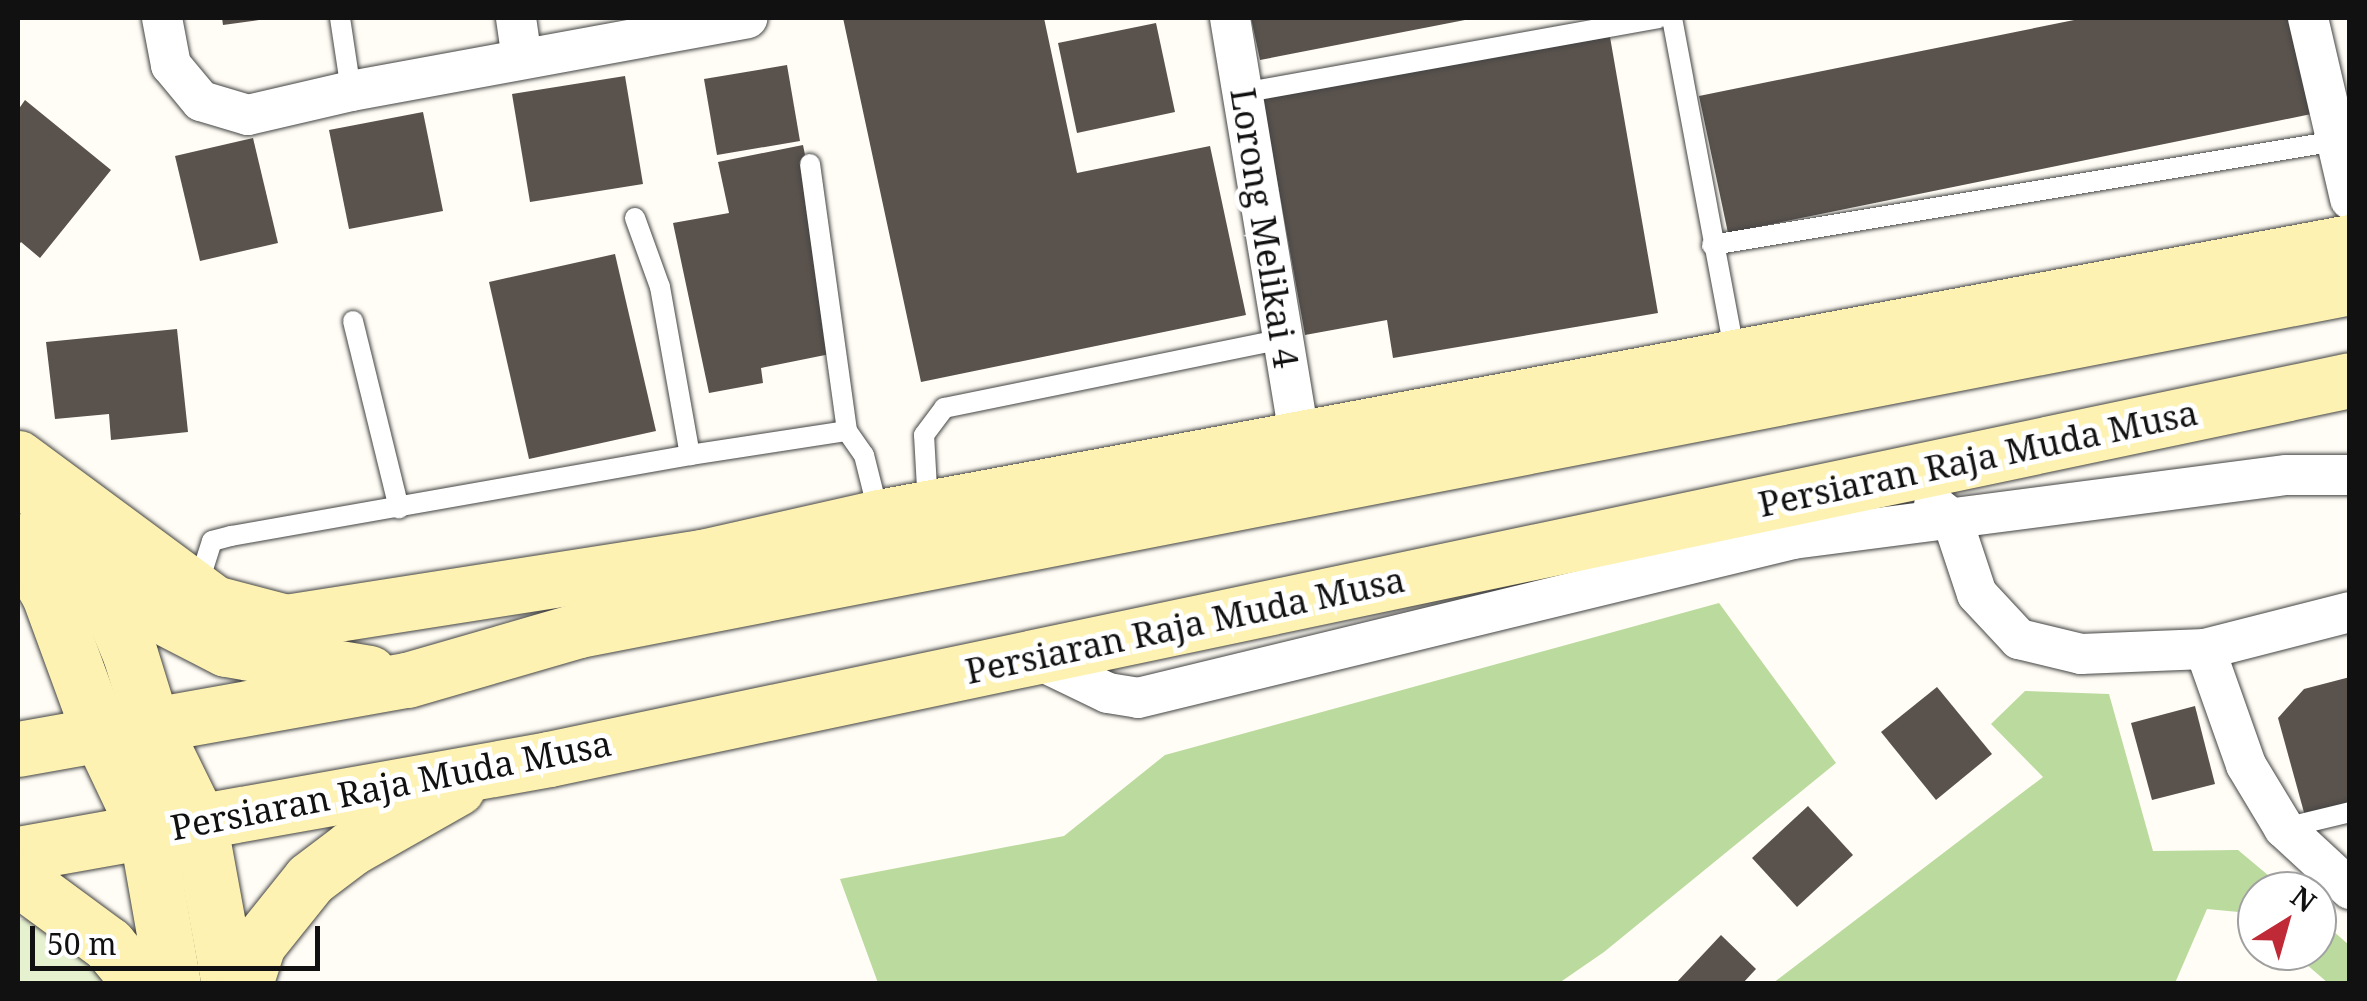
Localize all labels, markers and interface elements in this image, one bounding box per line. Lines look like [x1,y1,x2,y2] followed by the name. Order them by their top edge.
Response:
[1222,85,1308,371] street label: Lorong Melikai 4
[1754,391,2202,525] street label: Persiaran Raja Muda Musa
[961,558,1409,692] street label: Persiaran Raja Muda Musa
[167,722,615,848] street label: Persiaran Raja Muda Musa
[2237,871,2337,971] north arrow
[2284,877,2324,920] text: N
[35,906,325,968] scale bar
[47,923,117,964] text: 50 m

